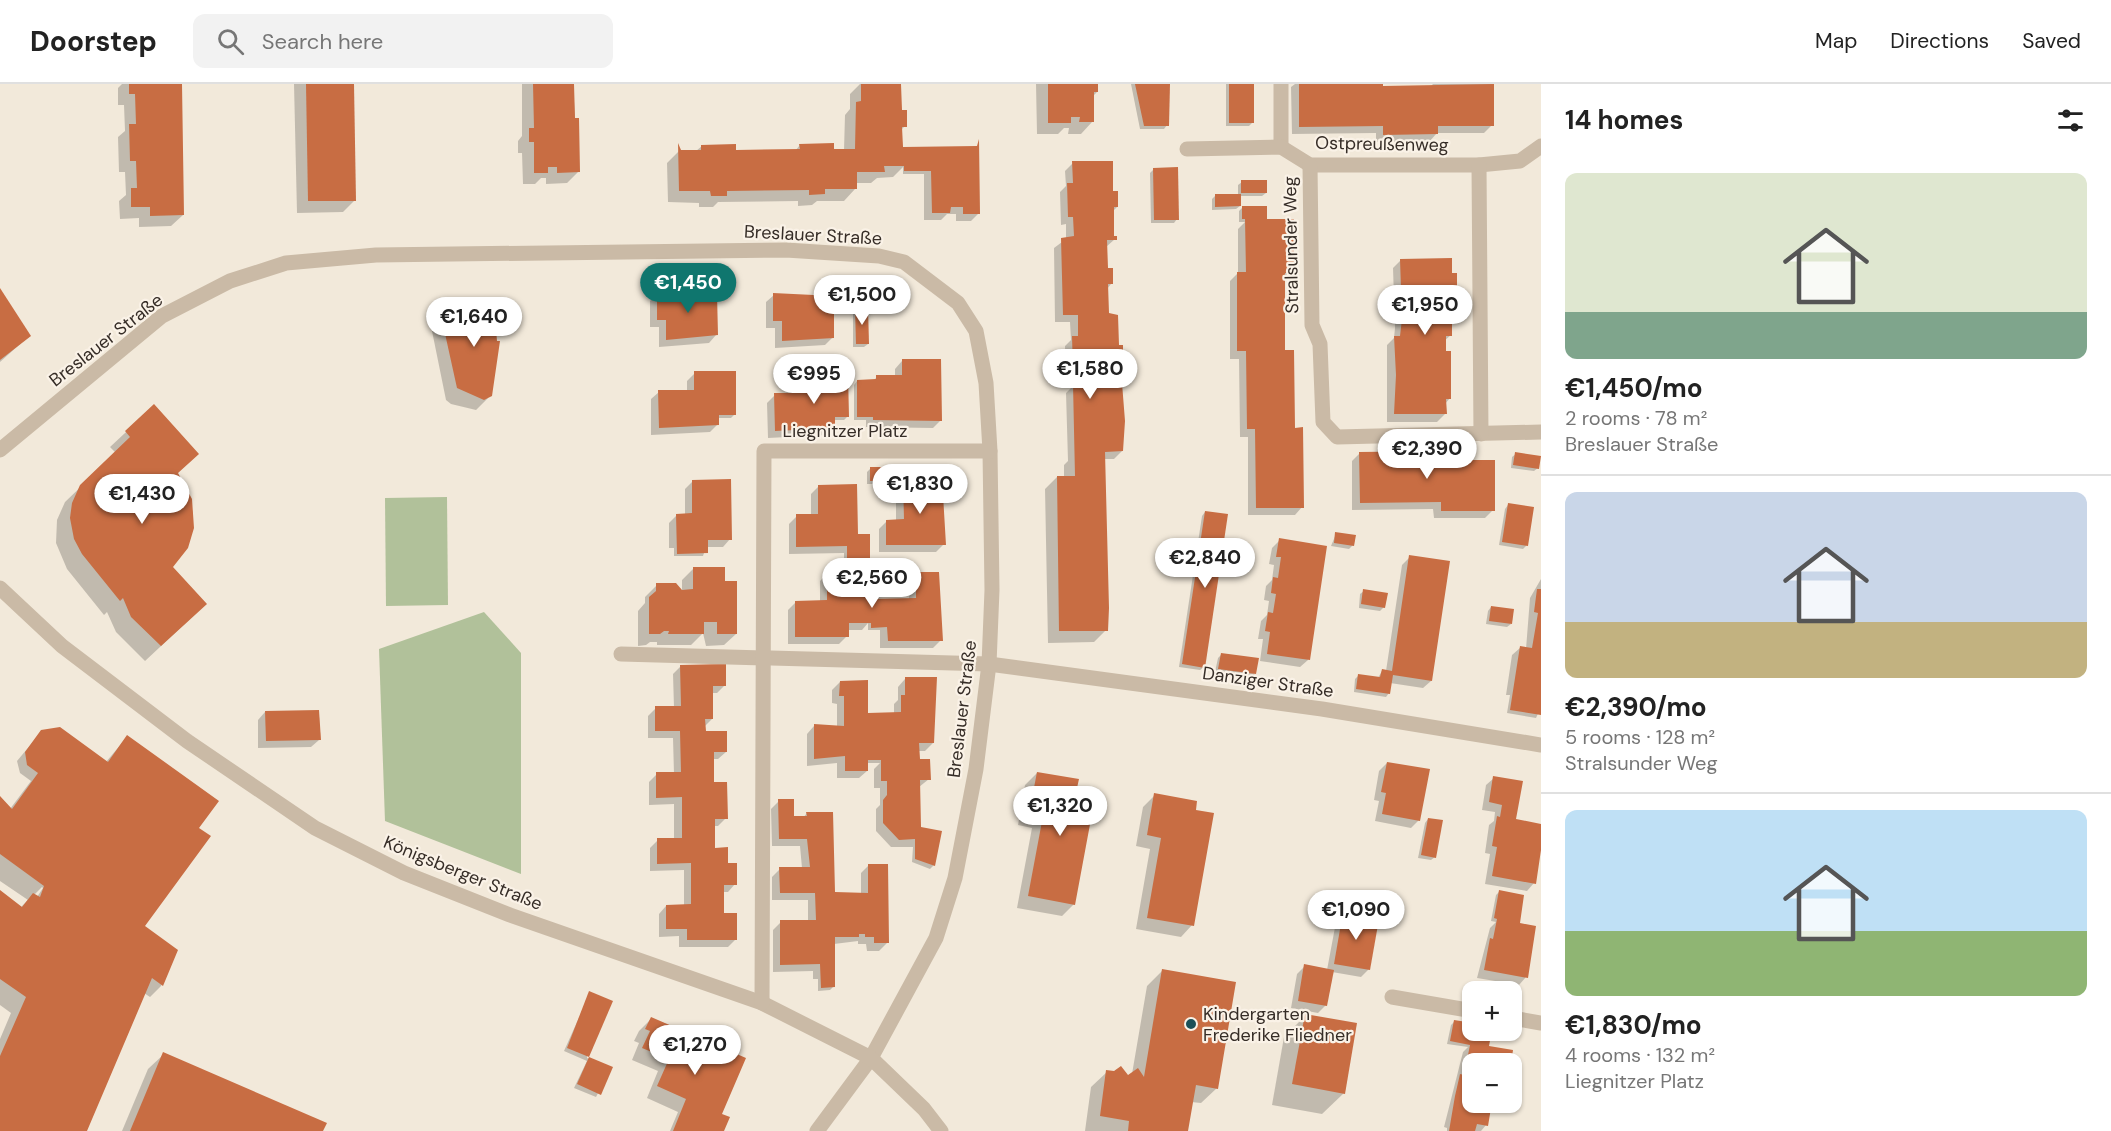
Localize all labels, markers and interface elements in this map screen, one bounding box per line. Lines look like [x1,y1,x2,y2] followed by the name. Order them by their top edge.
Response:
[193,14,613,68] search box
[30,23,157,60] text: Doorstep
[214,25,247,58] icon: search
[262,27,383,56] text: Search here
[1815,27,1857,55] text: Map
[1890,27,1989,55] text: Directions
[2022,27,2081,55] text: Saved
[1565,103,1683,137] text: 14 homes
[2054,104,2087,137] icon: filters
[1315,131,1449,157] street label: Ostpreußenweg
[1278,176,1304,314] street label: Stralsunder Weg
[1772,212,1880,320] icon: home
[743,219,883,251] street label: Breslauer Straße
[639,263,737,314] pin: €1,450
[654,269,722,295] text: €1,450
[813,275,911,326] pin: €1,500
[828,281,896,307] text: €1,500
[1376,285,1474,336] pin: €1,950
[44,288,168,392] street label: Breslauer Straße
[1391,291,1459,317] text: €1,950
[425,297,523,348] pin: €1,640
[440,303,508,329] text: €1,640
[1041,349,1139,400] pin: €1,580
[778,354,850,405] pin: €995
[1056,355,1124,381] text: €1,580
[787,360,841,386] text: €995
[1565,371,1703,405] text: €1,450/mo
[1565,405,1707,431] text: 2 rooms · 78 m²
[783,419,907,443] street label: Liegnitzer Platz
[1378,429,1476,480] pin: €2,390
[1565,431,1718,457] text: Breslauer Straße
[1392,435,1462,461] text: €2,390
[871,464,969,515] pin: €1,830
[887,470,953,496] text: €1,830
[93,474,191,525] pin: €1,430
[108,480,176,506] text: €1,430
[1772,531,1880,639] icon: home
[1156,538,1254,589] pin: €2,840
[1169,544,1241,570] text: €2,840
[823,558,921,609] pin: €2,560
[836,564,908,590] text: €2,560
[942,639,982,779] street label: Breslauer Straße
[1201,661,1335,703] street label: Danziger Straße
[1565,690,1707,724] text: €2,390/mo
[1565,724,1715,750] text: 5 rooms · 128 m²
[1565,750,1718,776] text: Stralsunder Weg
[1011,786,1109,837] pin: €1,320
[1027,792,1093,818] text: €1,320
[380,830,546,916] street label: Königsberger Straße
[1772,849,1880,957] icon: home
[1307,890,1405,941] pin: €1,090
[1322,896,1390,922] text: €1,090
[1462,981,1522,1113] map controls
[1462,981,1522,1041] button: +
[1203,1002,1352,1047] place label: Kindergarten Frederike Fliedner
[1565,1008,1702,1042] text: €1,830/mo
[1184,1017,1198,1031] marker: Kindergarten Frederike Fliedner
[646,1025,744,1076] pin: €1,270
[663,1031,727,1057] text: €1,270
[1565,1042,1715,1068] text: 4 rooms · 132 m²
[1462,1053,1522,1113] button: −
[1565,1068,1704,1094] text: Liegnitzer Platz

